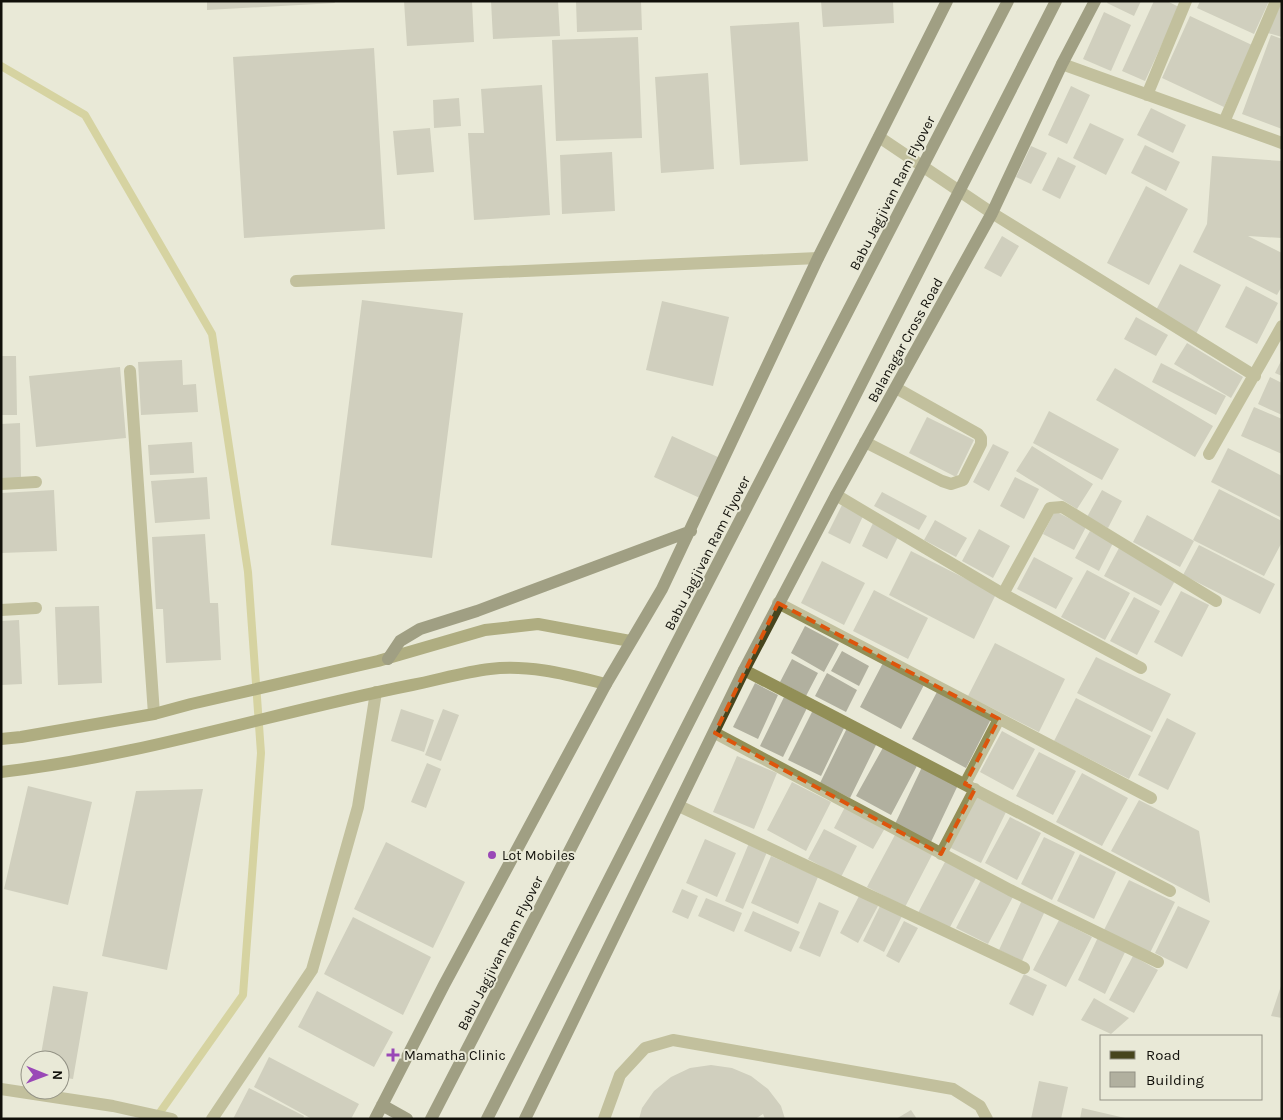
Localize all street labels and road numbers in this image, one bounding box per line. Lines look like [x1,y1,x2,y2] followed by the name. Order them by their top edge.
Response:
[846,112,939,273] street label: Babu Jagjivan Ram Flyover
[864,275,947,405] street label: Balanagar Cross Road
[661,472,754,633] street label: Babu Jagjivan Ram Flyover
[454,872,547,1033] street label: Babu Jagjivan Ram Flyover

